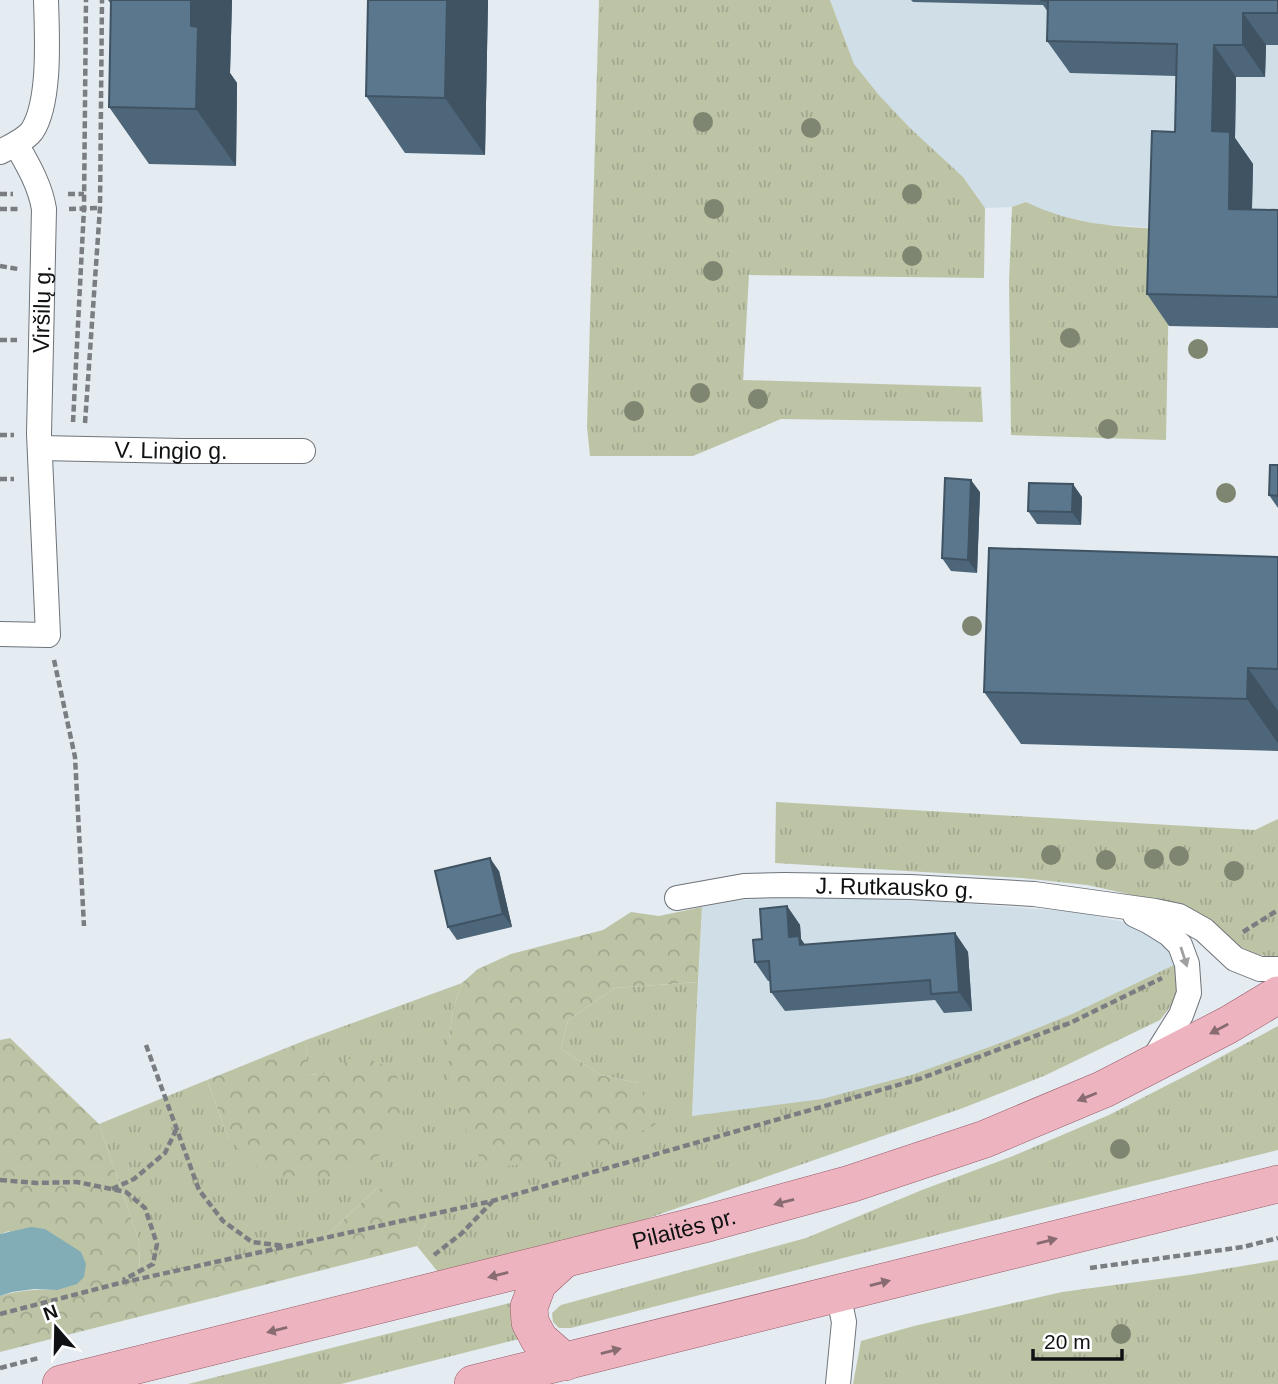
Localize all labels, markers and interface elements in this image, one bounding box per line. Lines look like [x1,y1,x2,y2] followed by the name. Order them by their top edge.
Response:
[28,265,56,353] street label: Viršilų g.
[114,437,227,464] street label: V. Lingio g.
[815,873,975,904] street label: J. Rutkausko g.
[1179,947,1190,968] one-way arrow
[1209,1023,1229,1035] one-way arrow
[1076,1091,1097,1102] one-way arrow
[773,1197,795,1208] one-way arrow
[629,1203,739,1254] street label: Pilaitės pr.
[1036,1235,1058,1246] one-way arrow
[486,1270,508,1281] one-way arrow
[869,1277,891,1288] one-way arrow
[21,1293,91,1363] north arrow
[40,1300,60,1325] text: N
[1033,1318,1122,1362] scale bar
[266,1325,288,1336] one-way arrow
[1044,1330,1091,1353] text: 20 m
[600,1345,621,1355] one-way arrow

